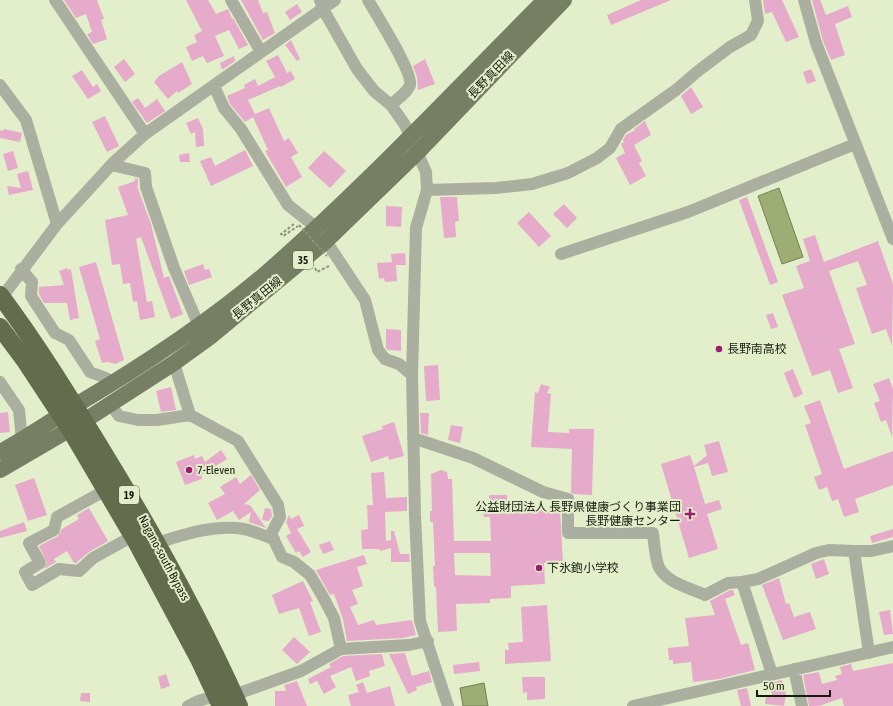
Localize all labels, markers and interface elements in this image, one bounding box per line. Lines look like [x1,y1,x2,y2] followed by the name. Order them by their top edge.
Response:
[465,49,517,101] street label: 長野真田線
[293,251,313,269] road number: 35
[229,274,285,322] street label: 長野真田線
[727,342,787,356] place label: 長野南高校
[714,344,724,354] marker: 長野南高校
[197,463,235,477] place label: 7-Eleven
[184,465,194,475] marker: 7-Eleven
[119,486,139,504] road number: 19
[475,500,681,528] place label: 公益財団法人 長野県健康づくり事業団 長野健康センター
[684,508,696,520] marker: 公益財団法人 長野県健康づくり事業団 長野健康センター
[136,513,192,603] street label: Nagano-south Bypass
[547,561,619,575] place label: 下氷鉋小学校
[534,563,544,573] marker: 下氷鉋小学校
[757,672,830,698] scale bar
[763,679,785,693] text: 50 m

